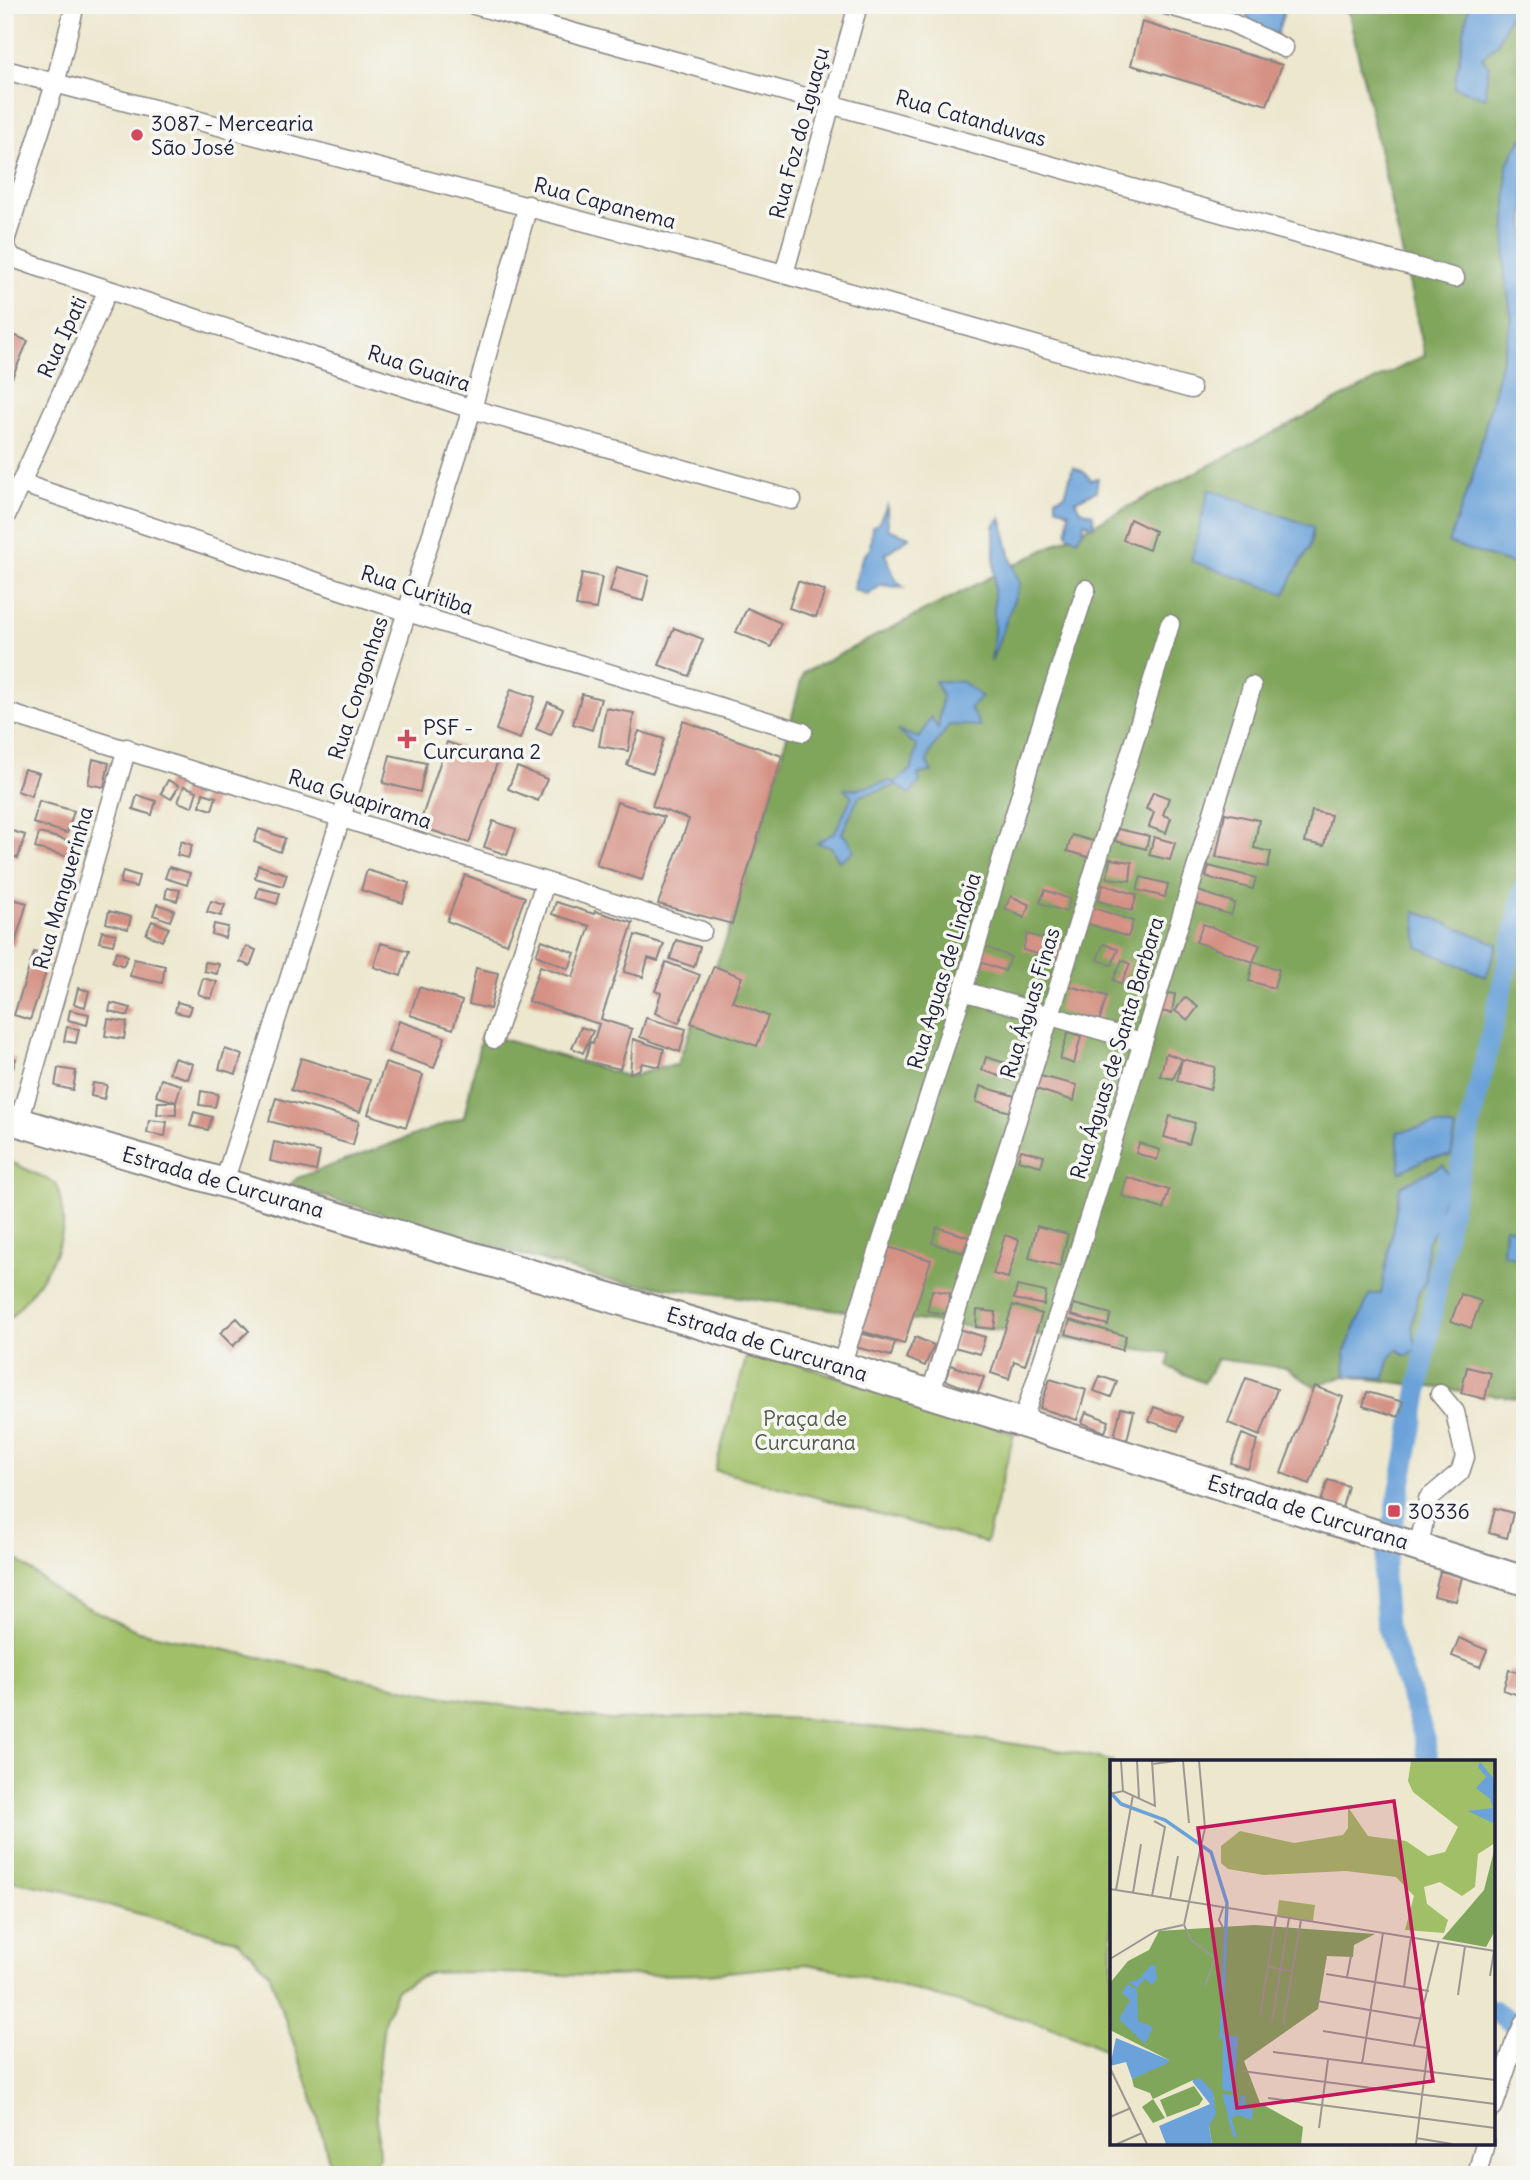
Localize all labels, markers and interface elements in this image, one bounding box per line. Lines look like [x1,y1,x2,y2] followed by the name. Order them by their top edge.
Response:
[763,44,835,222] street label: Rua Foz do Iguaçu
[893,84,1049,152] street label: Rua Catanduvas
[151,110,314,161] place label: 3087 - Mercearia São José
[129,127,145,143] marker: 3087 - Mercearia São José
[531,171,679,235] street label: Rua Capanema
[31,292,93,382] street label: Rua Ipati
[364,339,474,397] street label: Rua Guaira
[357,559,477,621] street label: Rua Curitiba
[322,613,394,763] street label: Rua Congonhas
[423,714,541,765] place label: PSF - Curcurana 2
[397,729,417,749] marker: PSF - Curcurana 2
[285,763,435,835] street label: Rua Guapirama
[27,803,99,973] street label: Rua Manguerinha
[901,869,987,1072] street label: Rua Aguas de Lindoia
[1064,914,1170,1182] street label: Rua Águas de Santa Barbara
[994,924,1066,1082] street label: Rua Águas Finas
[119,1140,327,1224] street label: Estrada de Curcurana
[663,1301,871,1387] street label: Estrada de Curcurana
[754,1405,856,1456] park label: Praça de Curcurana
[1204,1469,1412,1555] street label: Estrada de Curcurana
[1408,1498,1470,1525] place label: 30336
[1386,1503,1402,1519] marker: 30336
[1110,1760,1495,2145] inset map

